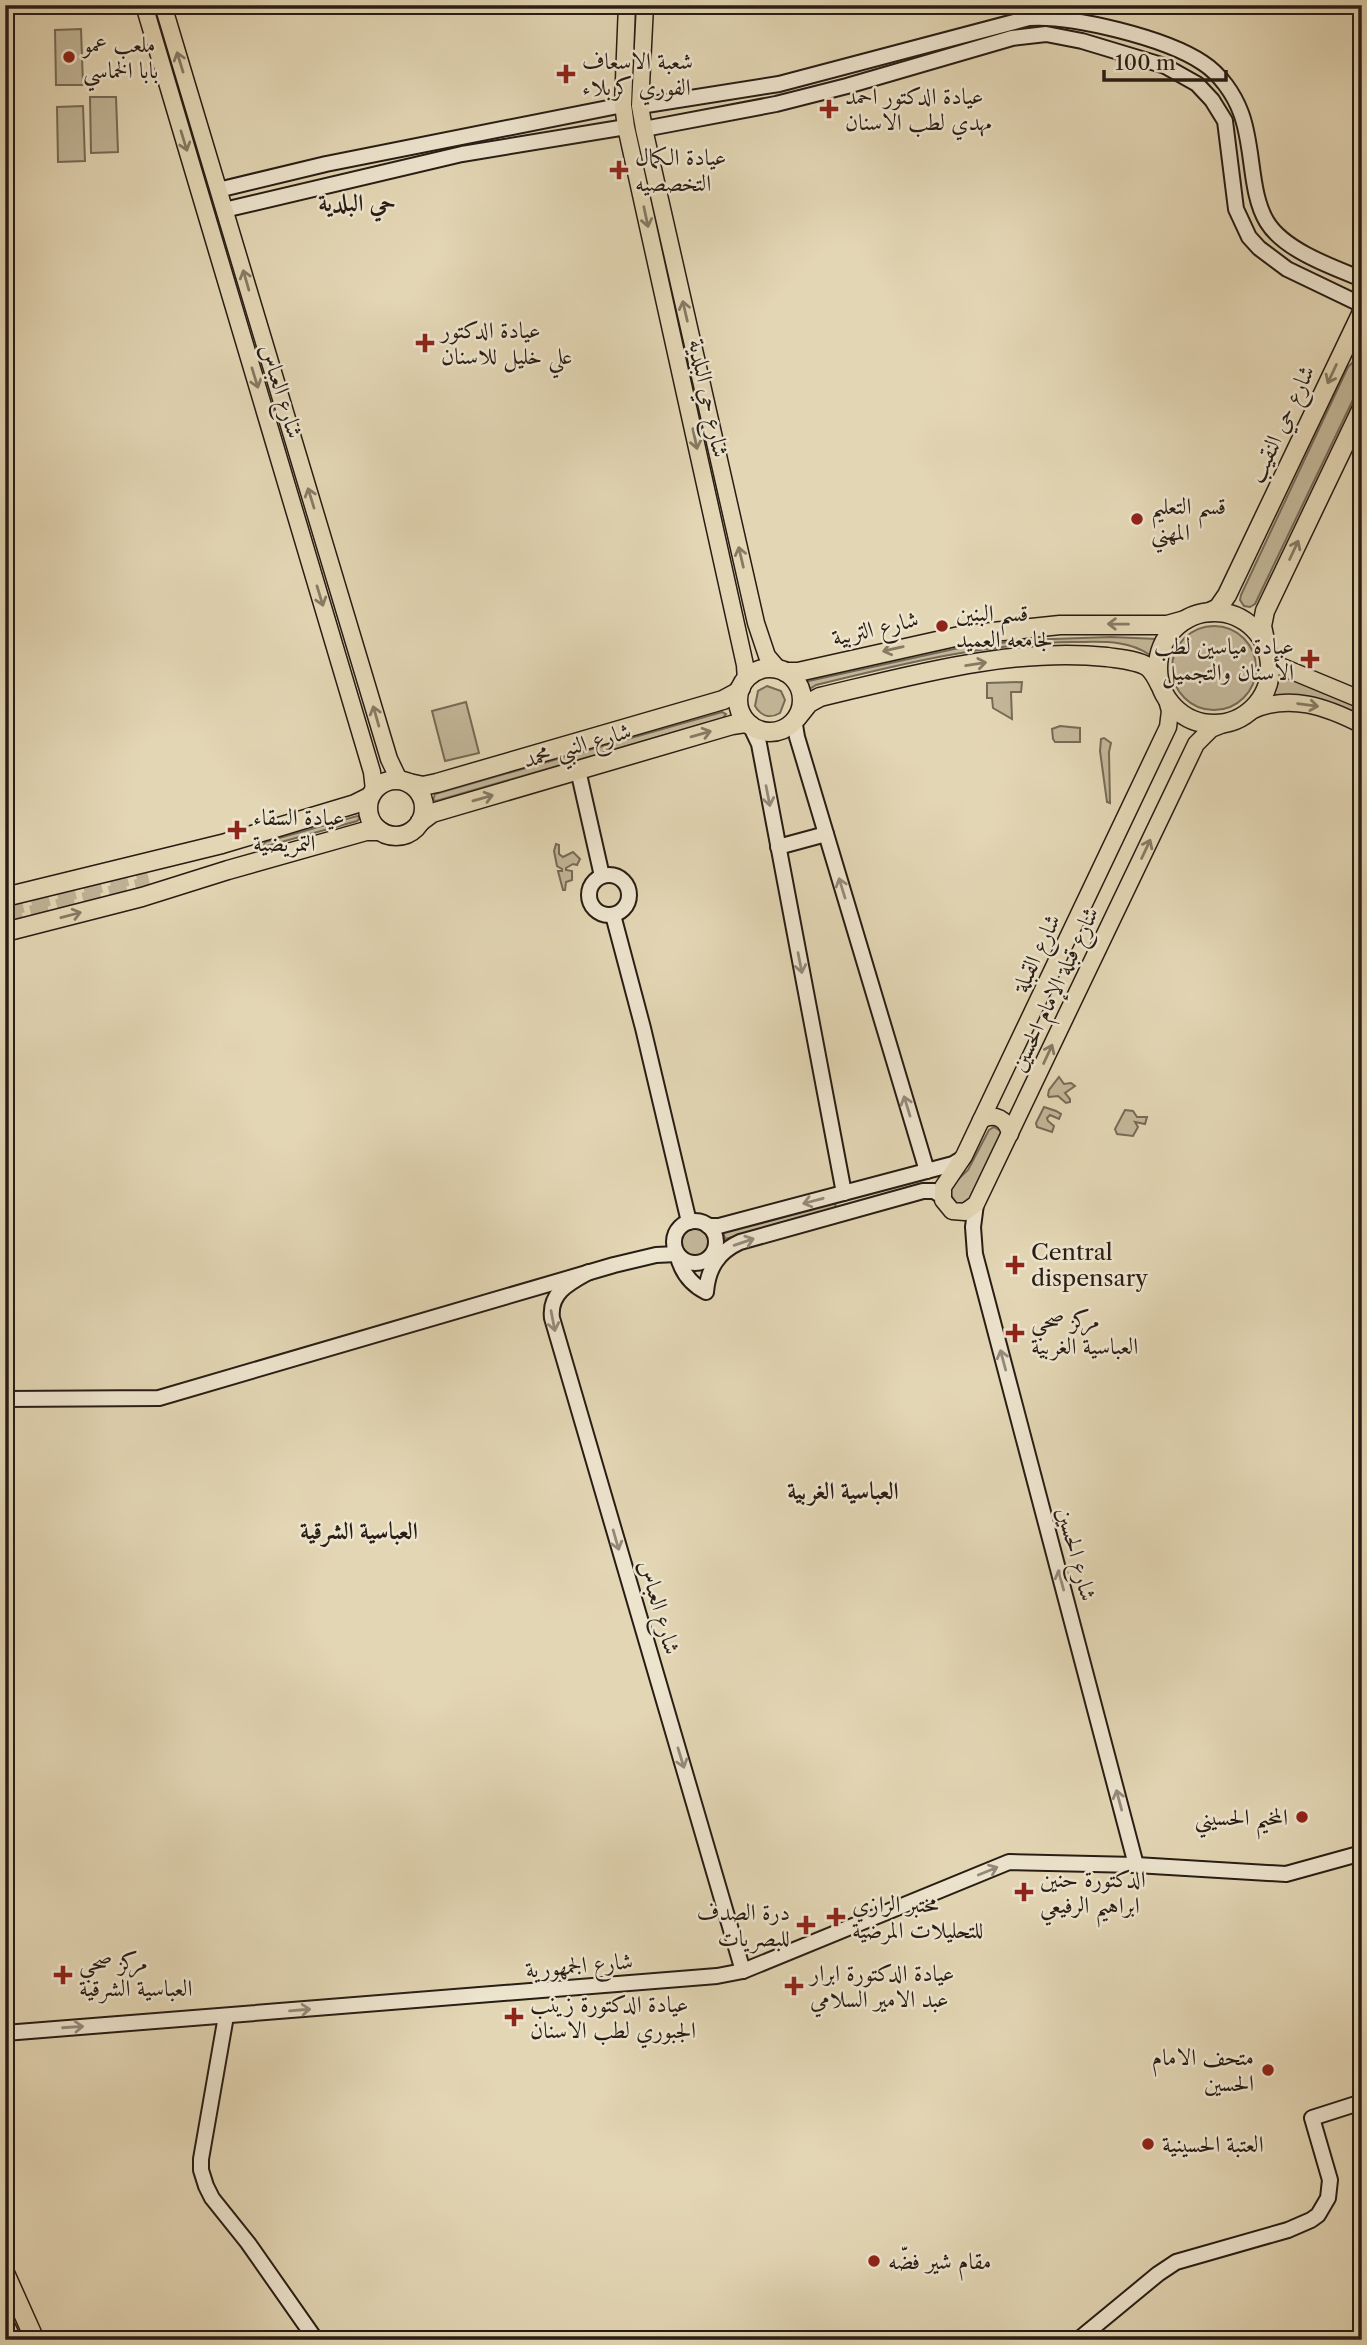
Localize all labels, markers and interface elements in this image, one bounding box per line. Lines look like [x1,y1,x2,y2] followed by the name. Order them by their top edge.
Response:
[81,30,158,92] place label: ملعب عمو بابا الخماسي
[1104,38,1227,82] scale bar
[582,47,693,106] place label: شعبة الاسعاف الفوري كربلاء
[61,49,77,65] marker: ملعب عمو بابا الخماسي
[1115,50,1176,75] text: 100 m
[172,52,185,74] one-way arrow
[556,64,576,84] marker: شعبة الاسعاف الفوري كربلاء
[845,82,992,141] place label: عيادة الدكتور احمد مهدي لطب الاسنان
[819,99,839,119] marker: عيادة الدكتور احمد مهدي لطب الاسنان
[179,130,192,152] one-way arrow
[635,143,726,197] place label: عيادة الكمال التخصصيه
[609,160,629,180] marker: عيادة الكمال التخصصيه
[318,188,396,222] district label: حي البلدية
[640,205,653,228] one-way arrow
[239,269,252,291] one-way arrow
[678,300,691,323] one-way arrow
[439,316,572,379] place label: عيادة الدكتور علي خليل للاسنان
[415,333,435,353] marker: عيادة الدكتور علي خليل للاسنان
[677,336,735,461] street label: شارع حي البلدية
[249,340,310,443] street label: شارع العباس
[1242,361,1326,490] street label: شارع حي النقيب
[1325,363,1339,384] one-way arrow
[249,366,262,388] one-way arrow
[689,427,702,450] one-way arrow
[303,487,316,509] one-way arrow
[1151,492,1226,553] place label: قسم التعليم المهني
[1129,511,1145,527] marker: قسم التعليم المهني
[1288,540,1302,561] one-way arrow
[734,546,747,569] one-way arrow
[314,584,327,606] one-way arrow
[956,599,1053,653] place label: قسم البنين لجامعه العميد
[829,604,922,657] street label: شارع التربية
[1107,617,1130,631] one-way arrow
[934,618,950,634] marker: قسم البنين لجامعه العميد
[1154,632,1294,689] place label: عيادة مياسين لطب الأسنان والتجميل
[882,643,905,657] one-way arrow
[1300,649,1320,669] marker: عيادة مياسين لطب الأسنان والتجميل
[964,657,987,670] one-way arrow
[1296,699,1319,712] one-way arrow
[368,705,381,727] one-way arrow
[520,716,636,781] street label: شارع النبي محمد
[690,727,712,740] one-way arrow
[762,784,776,807] one-way arrow
[471,791,494,804] one-way arrow
[253,803,345,858] place label: عيادة السقاء التمريضية
[227,820,247,840] marker: عيادة السقاء التمريضية
[1140,839,1153,860] one-way arrow
[835,877,848,899] one-way arrow
[1004,902,1110,1078] street label: شارع قبلة الإمام الحسين
[59,908,82,921] one-way arrow
[1005,909,1072,1000] street label: شارع القبلة
[794,951,808,974] one-way arrow
[1042,1044,1055,1065] one-way arrow
[900,1095,913,1117] one-way arrow
[803,1195,825,1208] one-way arrow
[732,1235,754,1247] one-way arrow
[1031,1238,1148,1292] place label: Central dispensary
[1005,1255,1025,1275] marker: Central dispensary
[1031,1306,1138,1361] place label: مركز صحي العباسية الغربية
[547,1309,561,1332] one-way arrow
[1005,1323,1025,1343] marker: مركز صحي العباسية الغربية
[995,1349,1008,1371] one-way arrow
[787,1476,899,1506] district label: العباسية الغربية
[1045,1504,1103,1606] street label: شارع الحسين
[300,1516,418,1547] district label: العباسية الشرقية
[611,1529,624,1551] one-way arrow
[627,1556,687,1659] street label: شارع العباس
[1053,1569,1066,1591] one-way arrow
[675,1747,688,1769] one-way arrow
[1112,1789,1125,1811] one-way arrow
[1195,1803,1288,1840] place label: المخيم الحسيني
[1294,1809,1310,1825] marker: المخيم الحسيني
[977,1864,998,1877] one-way arrow
[1040,1865,1146,1928] place label: الدكتورة حنين ابراهيم الرفيعي
[1014,1882,1034,1902] marker: الدكتورة حنين ابراهيم الرفيعي
[852,1890,984,1945] place label: مختبر الرازي للتحليلات المرضية
[697,1898,790,1954] place label: درة الصدف للبصريات
[826,1907,846,1927] marker: مختبر الرازي للتحليلات المرضية
[796,1915,816,1935] marker: درة الصدف للبصريات
[524,1946,635,1990] street label: شارع الجمهورية
[79,1948,192,2004] place label: مركز صحي العباسية الشرقية
[808,1959,954,2018] place label: عيادة الدكتورة ابرار عبد الامير السلامي
[53,1965,73,1985] marker: مركز صحي العباسية الشرقية
[784,1976,804,1996] marker: عيادة الدكتورة ابرار عبد الامير السلامي
[530,1990,696,2049] place label: عيادة الدكتورة زينب الجبوري لطب الاسنان
[288,2003,311,2016] one-way arrow
[504,2007,524,2027] marker: عيادة الدكتورة زينب الجبوري لطب الاسنان
[62,2021,85,2034] one-way arrow
[1152,2043,1254,2097] place label: متحف الامام الحسين
[1260,2062,1276,2078] marker: متحف الامام الحسين
[1162,2130,1264,2158] place label: العتبة الحسينية
[1140,2136,1156,2152] marker: العتبة الحسينية
[888,2246,991,2281] place label: مقام شير فضّه
[866,2253,882,2269] marker: مقام شير فضّه

